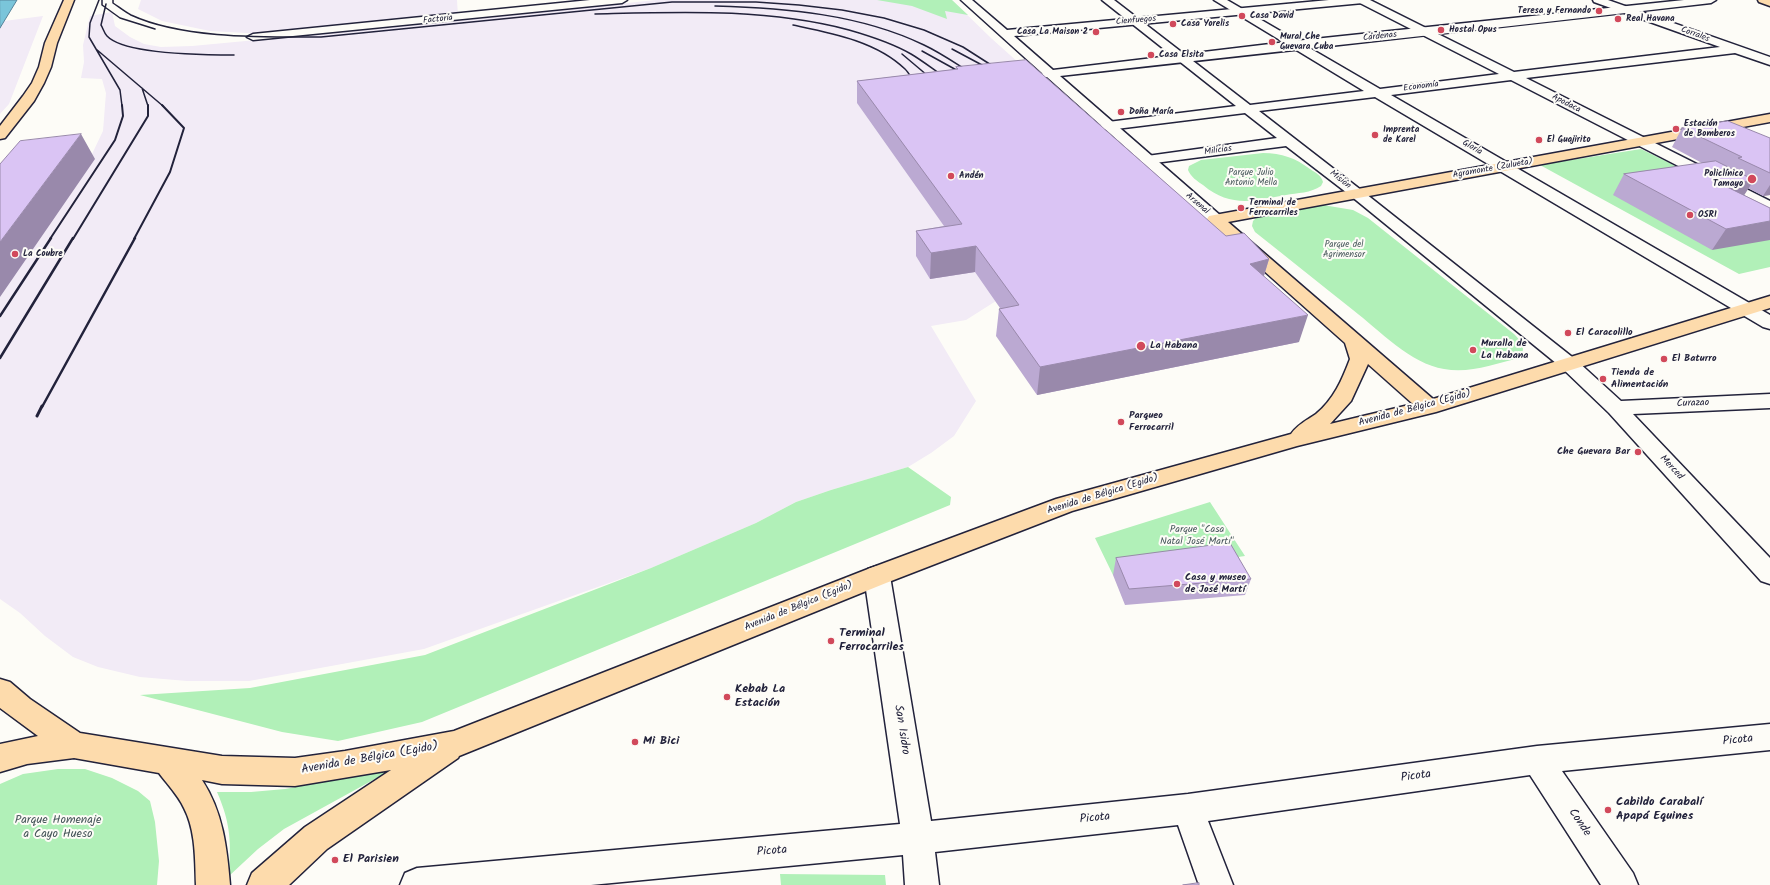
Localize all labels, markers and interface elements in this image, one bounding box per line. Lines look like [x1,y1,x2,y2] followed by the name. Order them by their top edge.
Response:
[1518,6,1591,16] place label: Teresa y Fernando
[1594,6,1604,16] marker: Teresa y Fernando
[1237,11,1247,21] marker: Casa David
[1250,11,1294,21] place label: Casa David
[423,13,453,27] street label: Factoría
[1115,14,1157,28] street label: Cienfuegos
[1613,14,1623,24] marker: Real Havana
[1626,14,1675,24] place label: Real Havana
[1168,19,1178,29] marker: Casa Yorelis
[1181,19,1229,29] place label: Casa Yorelis
[1436,25,1446,35] marker: Hostal Opus
[1449,25,1497,35] place label: Hostal Opus
[1679,25,1711,45] street label: Corrales
[1017,27,1088,37] place label: Casa La Maison 2
[1091,27,1101,37] marker: Casa La Maison 2
[1363,30,1397,44] street label: Cárdenas
[1280,32,1333,53] place label: Mural Che Guevara Cuba
[1267,37,1277,47] marker: Mural Che Guevara Cuba
[1146,50,1156,60] marker: Casa Elsita
[1159,50,1204,60] place label: Casa Elsita
[1403,79,1439,95] street label: Economía
[1550,92,1582,116] street label: Apodaca
[1116,107,1126,117] marker: Doña María
[1129,107,1174,117] place label: Doña María
[1684,119,1735,140] place label: Estación de Bomberos
[1671,124,1681,134] marker: Estación de Bomberos
[1383,125,1419,146] place label: Imprenta de Karel
[1370,130,1380,140] marker: Imprenta de Karel
[1534,135,1544,145] marker: El Guajirito
[1547,135,1591,145] place label: El Guajirito
[1460,138,1484,158] street label: Gloria
[1203,144,1233,158] street label: Milicias
[1452,157,1534,181] street label: Agramonte (Zulueta)
[1225,168,1277,189] park label: Parque Julio Antonio Mella
[1327,168,1353,192] street label: Misión
[1704,169,1743,190] place label: Policlínico Tamayo
[946,171,956,181] marker: Andén
[959,171,984,181] place label: Andén
[1746,173,1758,185] marker: Policlínico Tamayo
[1183,191,1211,217] street label: Arsenal
[1249,198,1298,219] place label: Terminal de Ferrocarriles
[1236,203,1246,213] marker: Terminal de Ferrocarriles
[1685,210,1695,220] marker: OSRI
[1698,210,1717,220] place label: OSRI
[1323,240,1365,261] park label: Parque del Agrimensor
[10,249,20,259] marker: La Coubre
[23,249,63,259] place label: La Coubre
[1576,327,1633,339] place label: El Caracolillo
[1563,328,1573,338] marker: El Caracolillo
[1481,338,1528,362] place label: Muralla de La Habana
[1135,340,1147,352] marker: La Habana
[1150,340,1197,352] place label: La Habana
[1468,345,1478,355] marker: Muralla de La Habana
[1672,353,1717,365] place label: El Baturro
[1659,354,1669,364] marker: El Baturro
[1611,367,1668,390] place label: Tienda de Alimentación
[1598,374,1608,384] marker: Tienda de Alimentación
[1358,388,1472,430] street label: Avenida de Bélgica (Egido)
[1677,397,1709,411] street label: Curazao
[1129,410,1174,434] place label: Parqueo Ferrocarril
[1116,417,1126,427] marker: Parqueo Ferrocarril
[1557,446,1630,458] place label: Che Guevara Bar
[1633,447,1643,457] marker: Che Guevara Bar
[1657,453,1685,483] street label: Merced
[1046,472,1160,518] street label: Avenida de Bélgica (Egido)
[1160,524,1234,548] park label: Parque "Casa Natal José Martí"
[1185,572,1246,596] place label: Casa y museo de José Martí
[1172,579,1182,589] marker: Casa y museo de José Martí
[743,580,855,634] street label: Avenida de Bélgica (Egido)
[839,627,904,655] place label: Terminal Ferrocarriles
[826,636,836,646] marker: Terminal Ferrocarriles
[735,683,785,711] place label: Kebab La Estación
[722,692,732,702] marker: Kebab La Estación
[890,704,912,756] street label: San Isidro
[1722,732,1754,750] street label: Picota
[643,735,679,749] place label: Mi Bici
[630,737,640,747] marker: Mi Bici
[300,740,440,778] street label: Avenida de Bélgica (Egido)
[1400,768,1432,786] street label: Picota
[1616,796,1702,824] place label: Cabildo Carabalí Apapá Equines
[1603,805,1613,815] marker: Cabildo Carabalí Apapá Equines
[1565,806,1593,840] street label: Conde
[1079,810,1111,828] street label: Picota
[15,814,101,842] park label: Parque Homenaje a Cayo Hueso
[756,844,788,860] street label: Picota
[343,853,399,867] place label: El Parisien
[330,855,340,865] marker: El Parisien

